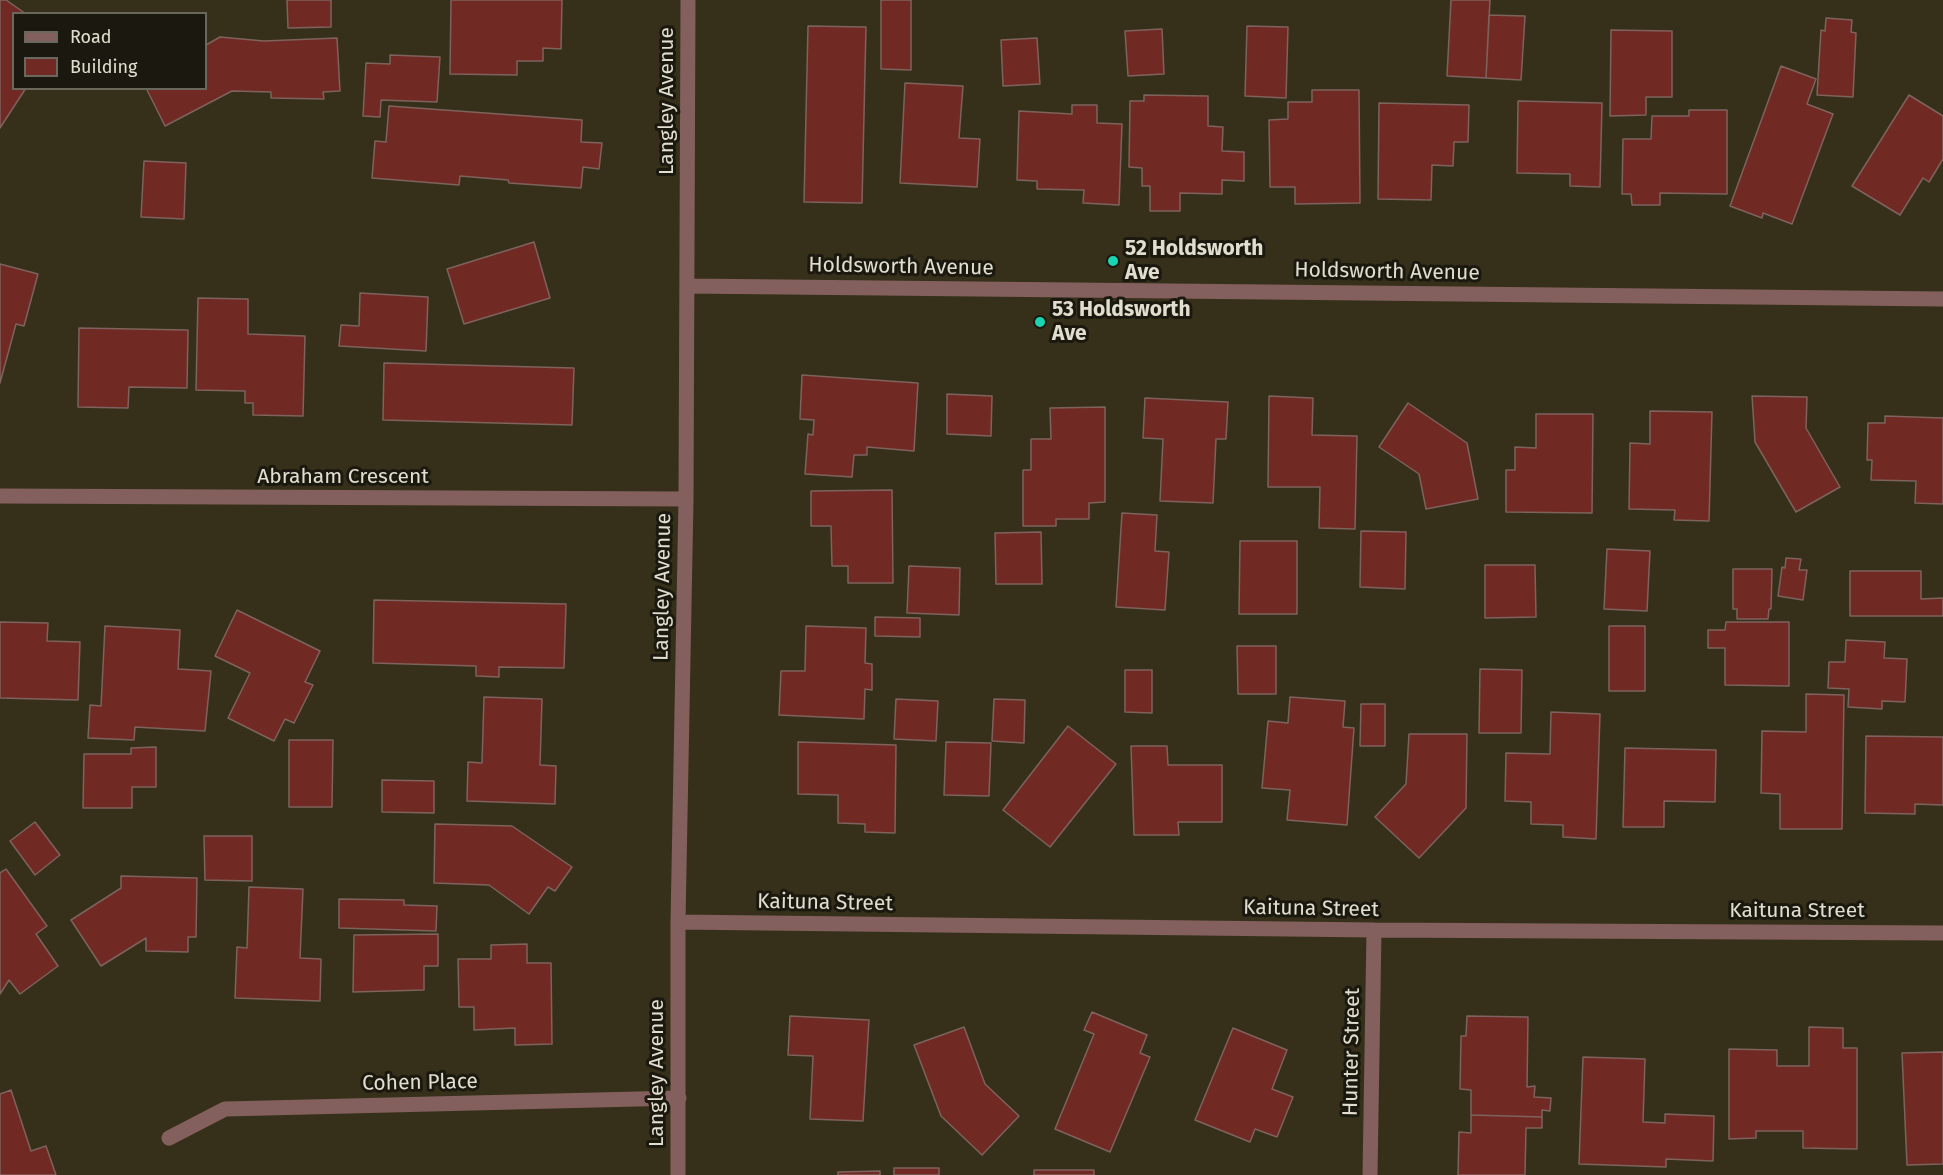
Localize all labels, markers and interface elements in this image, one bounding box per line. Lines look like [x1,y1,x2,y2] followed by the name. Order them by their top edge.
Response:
[12,12,207,90] legend
[70,26,112,48] text: Road
[654,27,680,175] street label: Langley Avenue
[70,56,137,78] text: Building
[1125,236,1263,286] place label: 52 Holdsworth Ave
[808,253,994,281] street label: Holdsworth Avenue
[1106,254,1120,268] marker: 52 Holdsworth Ave
[1294,258,1480,286] street label: Holdsworth Avenue
[1052,297,1191,347] place label: 53 Holdsworth Ave
[1033,315,1047,329] marker: 53 Holdsworth Ave
[257,464,429,490] street label: Abraham Crescent
[649,513,677,661] street label: Langley Avenue
[757,889,893,917] street label: Kaituna Street
[1243,895,1379,923] street label: Kaituna Street
[1729,898,1865,924] street label: Kaituna Street
[1338,988,1366,1116] street label: Hunter Street
[644,999,670,1147] street label: Langley Avenue
[362,1069,478,1097] street label: Cohen Place

